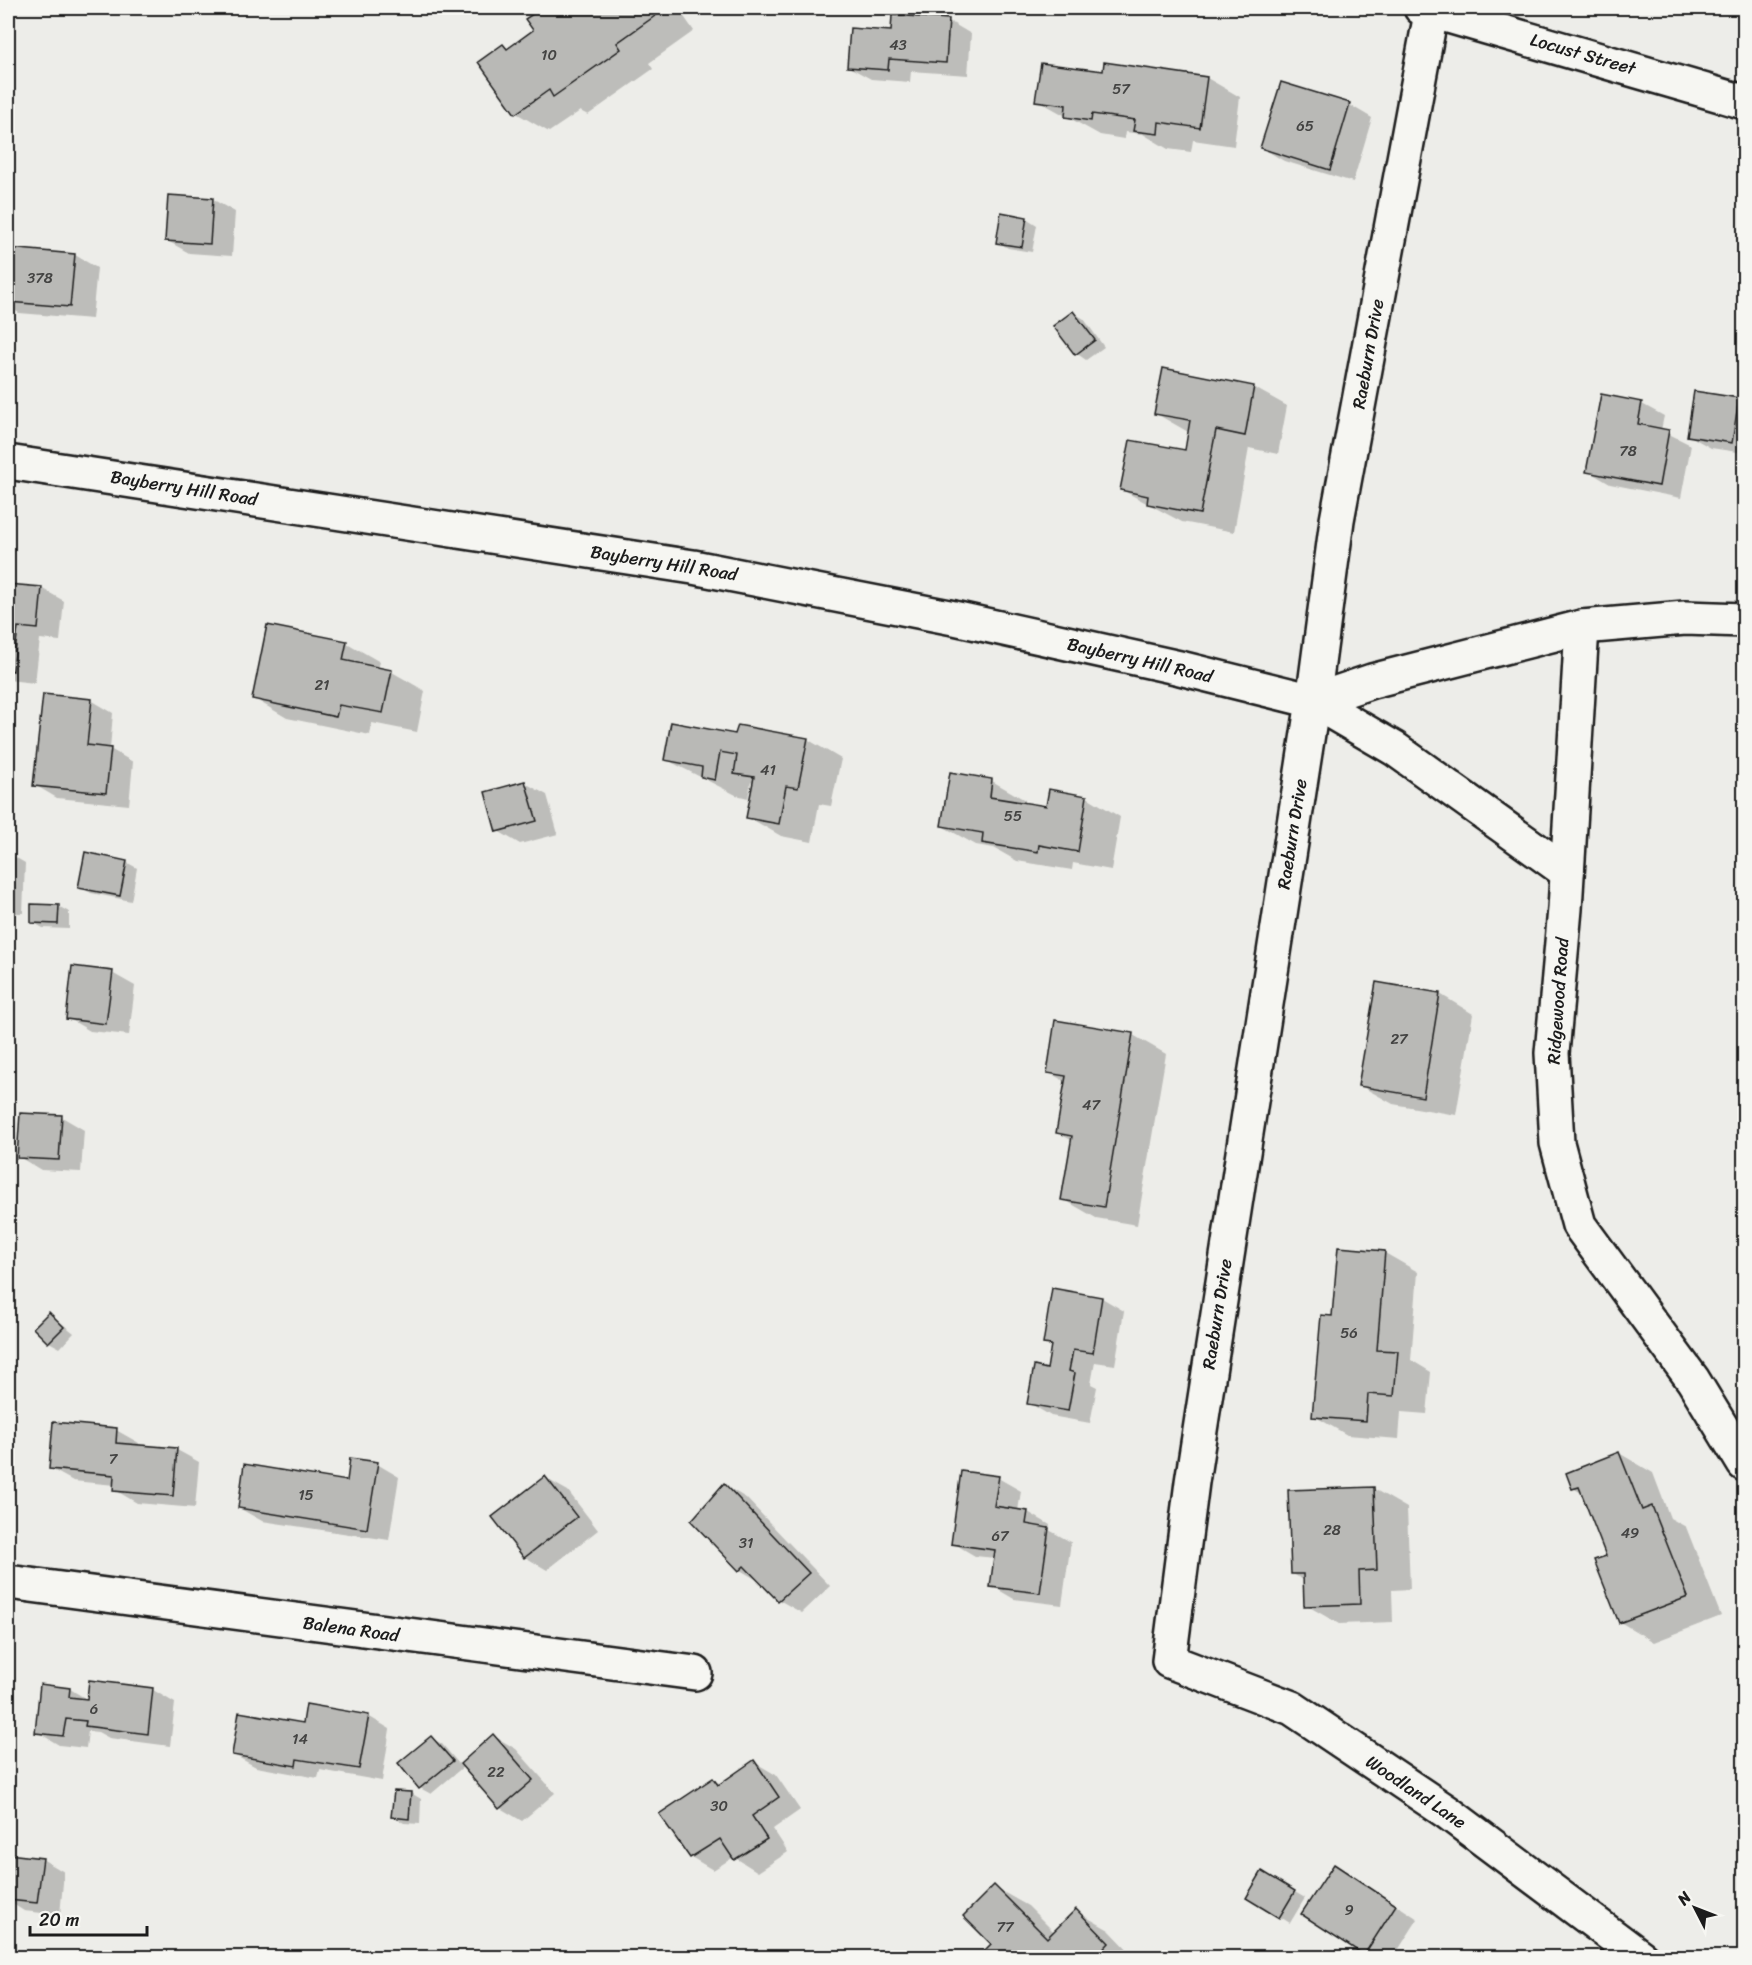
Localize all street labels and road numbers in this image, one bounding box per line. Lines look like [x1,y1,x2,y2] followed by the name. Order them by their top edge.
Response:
[1526,24,1640,85] street label: Locust Street
[1343,296,1393,412] street label: Raeburn Drive
[108,461,261,516] street label: Bayberry Hill Road
[588,536,741,591] street label: Bayberry Hill Road
[1064,628,1217,693] street label: Bayberry Hill Road
[1267,777,1317,891] street label: Raeburn Drive
[1538,935,1578,1065] street label: Ridgewood Road
[1192,1257,1242,1371] street label: Raeburn Drive
[301,1606,403,1652] street label: Balena Road
[1359,1746,1473,1838] street label: Woodland Lane

